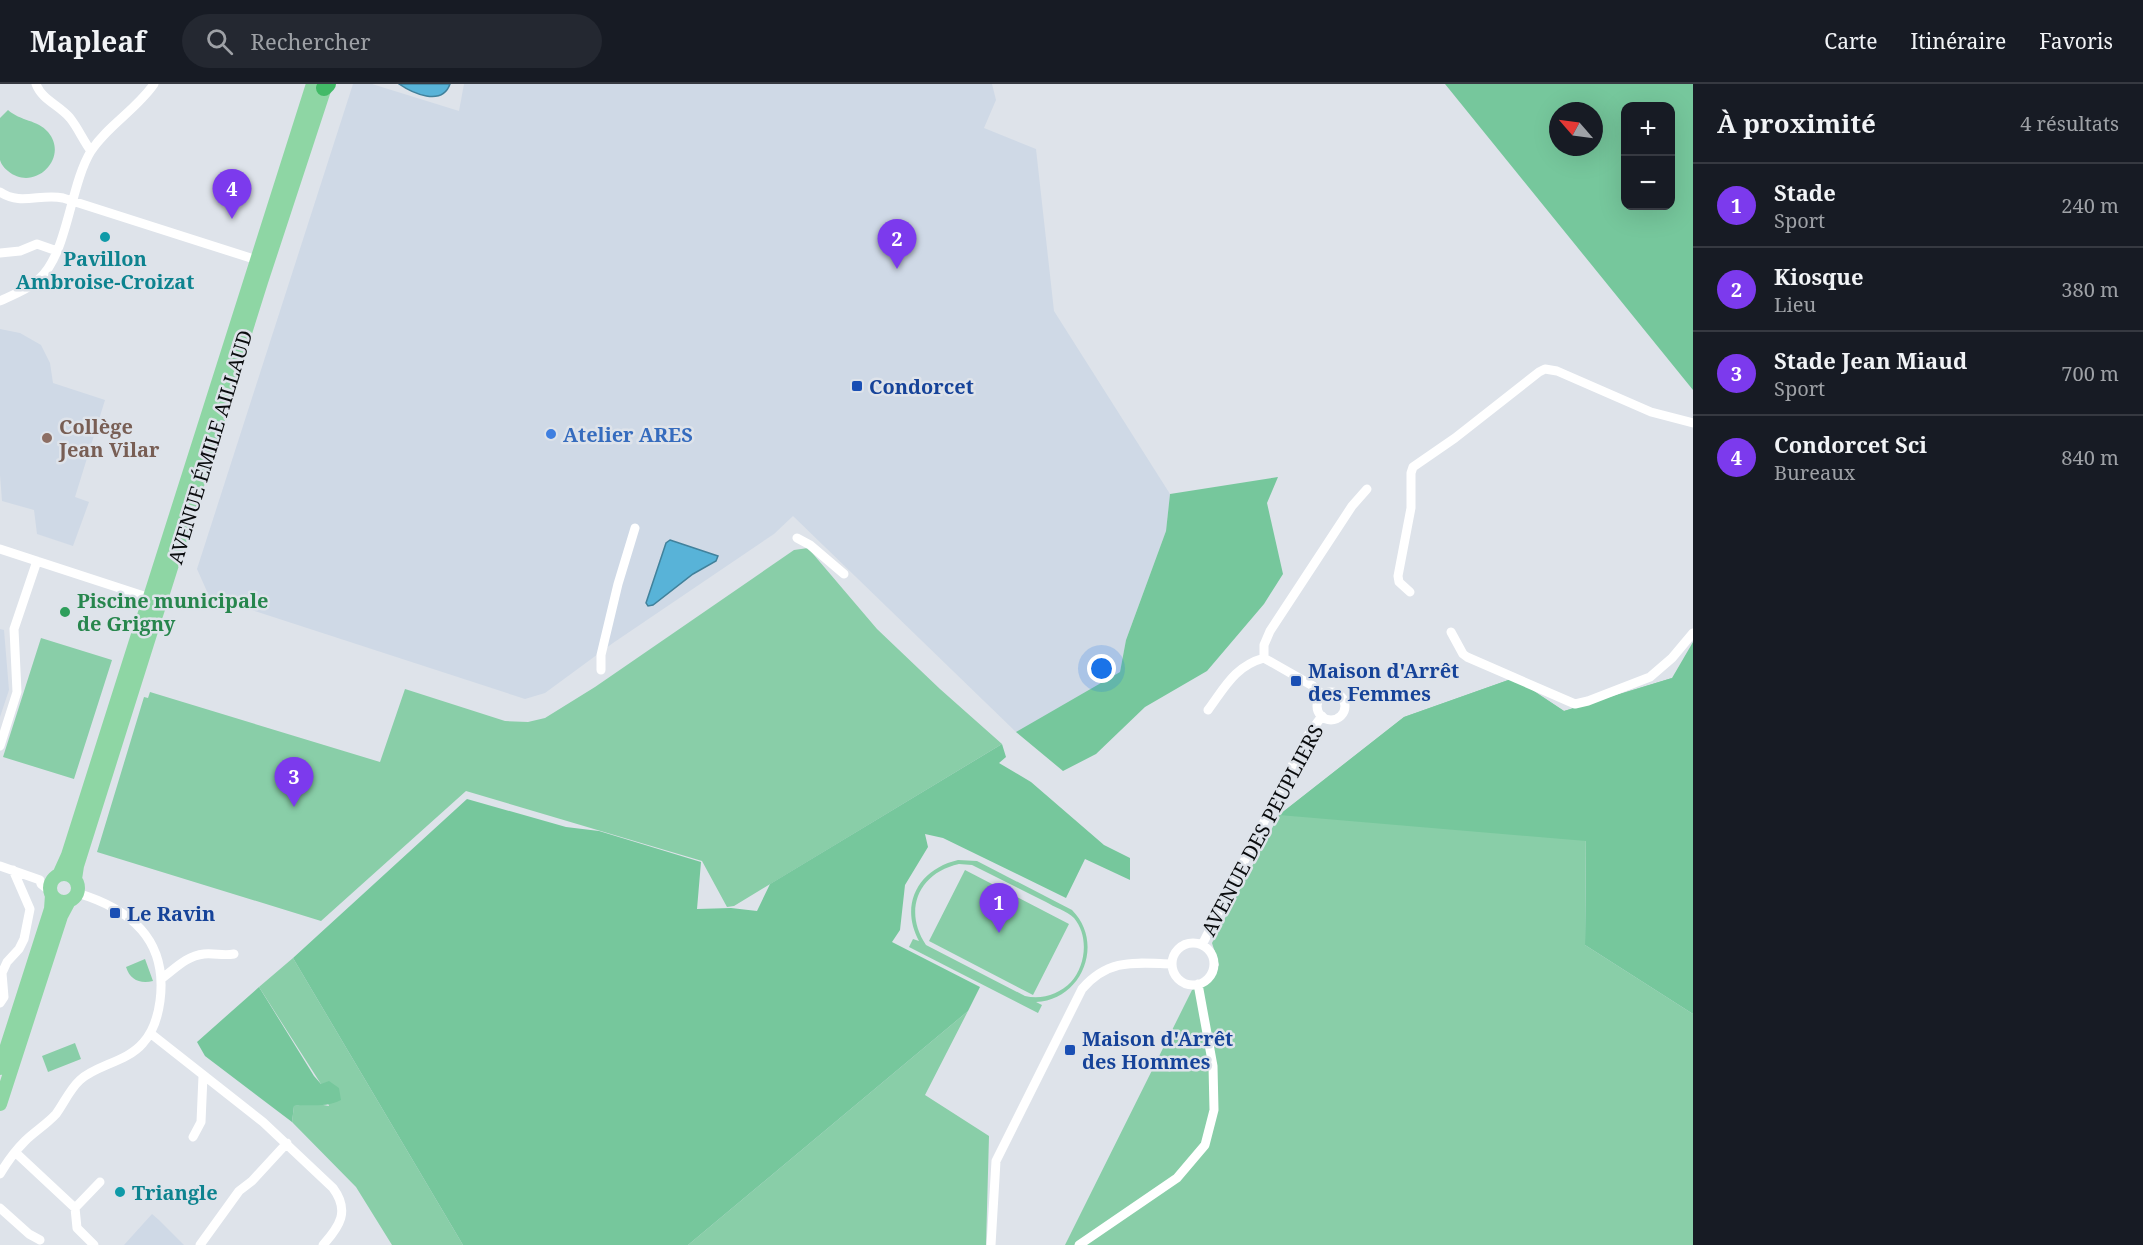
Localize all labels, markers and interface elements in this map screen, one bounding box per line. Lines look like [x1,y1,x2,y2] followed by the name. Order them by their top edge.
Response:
[182,14,602,68] search box
[30,22,146,60] text: Mapleaf
[203,25,236,58] icon: search
[251,26,371,56] text: Rechercher
[1824,27,1878,55] text: Carte
[1911,27,2006,55] text: Itinéraire
[2039,27,2113,55] text: Favoris
[1549,102,1603,156] north arrow
[1621,102,1675,210] map controls
[1621,102,1675,156] button: +
[1717,105,1876,141] text: À proximité
[2020,110,2119,137] text: 4 résultats
[1621,156,1675,210] button: −
[212,170,252,219] pin: 4
[1774,177,1836,207] text: Stade
[1731,192,1742,219] text: 1
[2061,192,2119,219] text: 240 m
[1774,207,1825,234] text: Sport
[878,220,916,269] pin: 2
[98,230,112,244] marker: Pavillon Ambroise-Croizat
[16,245,194,295] place label: Pavillon Ambroise-Croizat
[1774,261,1864,291] text: Kiosque
[1731,276,1742,303] text: 2
[2061,276,2119,303] text: 380 m
[1774,291,1816,318] text: Lieu
[162,327,258,567] street label: AVENUE ÉMILE AILLAUD
[1774,345,1967,375] text: Stade Jean Miaud
[1731,360,1742,387] text: 3
[2061,360,2119,387] text: 700 m
[869,373,974,400] place label: Condorcet
[1774,375,1825,402] text: Sport
[850,379,864,393] marker: Condorcet
[58,413,160,463] place label: Collège Jean Vilar
[563,421,693,448] place label: Atelier ARES
[544,427,558,441] marker: Atelier ARES
[1774,429,1927,459] text: Condorcet Sci
[40,431,54,445] marker: Collège Jean Vilar
[1731,444,1742,471] text: 4
[2061,444,2119,471] text: 840 m
[1774,459,1855,486] text: Bureaux
[77,587,268,637] place label: Piscine municipale de Grigny
[58,605,72,619] marker: Piscine municipale de Grigny
[1087,654,1116,683] your location
[1308,657,1459,707] place label: Maison d'Arrêt des Femmes
[1289,674,1303,688] marker: Maison d'Arrêt des Femmes
[1195,719,1329,941] street label: AVENUE DES PEUPLIERS
[274,758,314,807] pin: 3
[980,884,1018,933] pin: 1
[127,900,215,927] place label: Le Ravin
[108,906,122,920] marker: Le Ravin
[1082,1025,1233,1075] place label: Maison d'Arrêt des Hommes
[1063,1043,1077,1057] marker: Maison d'Arrêt des Hommes
[132,1179,218,1206] place label: Triangle
[113,1185,127,1199] marker: Triangle

